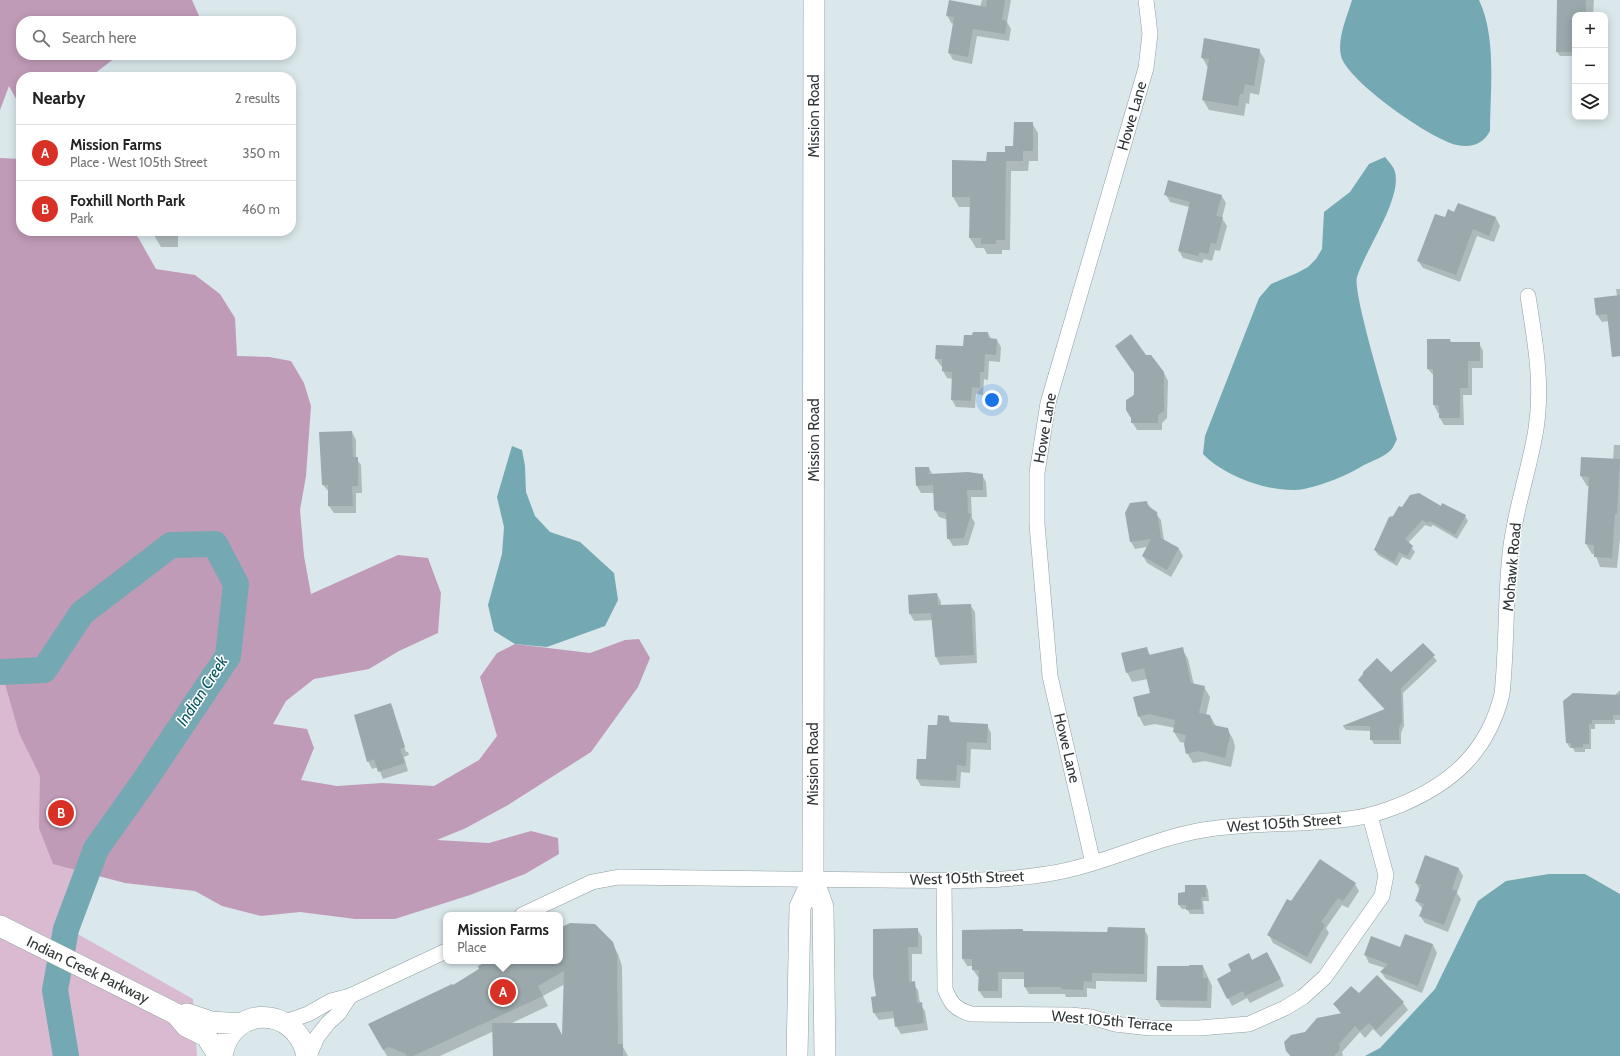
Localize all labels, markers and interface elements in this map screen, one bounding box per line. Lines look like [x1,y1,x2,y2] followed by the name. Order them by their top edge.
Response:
[1572,12,1608,120] map controls
[1572,12,1608,48] button: +
[16,16,296,60] search box
[30,27,52,49] icon: search
[62,29,137,47] text: Search here
[1572,48,1608,84] button: −
[805,74,823,158] street label: Mission Road
[1114,79,1151,153] street label: Howe Lane
[1572,84,1608,120] button: layers
[32,88,85,108] text: Nearby
[235,90,280,106] text: 2 results
[70,136,162,154] text: Mission Farms
[41,145,49,161] text: A
[243,145,280,161] text: 350 m
[70,154,207,170] text: Place · West 105th Street
[70,192,185,210] text: Foxhill North Park
[41,201,49,217] text: B
[242,201,280,217] text: 460 m
[70,210,93,226] text: Park
[982,390,1002,410] your location
[1030,391,1060,465] street label: Howe Lane
[805,398,823,482] street label: Mission Road
[1499,522,1525,612] street label: Mohawk Road
[172,652,232,729] water label: Indian Creek
[1050,711,1084,785] street label: Howe Lane
[804,722,822,806] street label: Mission Road
[48,798,74,828] pin: B
[1226,810,1342,836] street label: West 105th Street
[909,867,1025,889] street label: West 105th Street
[443,912,563,964] popup
[457,921,549,939] text: Mission Farms
[24,933,153,1008] street label: Indian Creek Parkway
[457,939,486,955] text: Place
[490,977,516,1007] pin: A
[1051,1007,1174,1035] street label: West 105th Terrace

